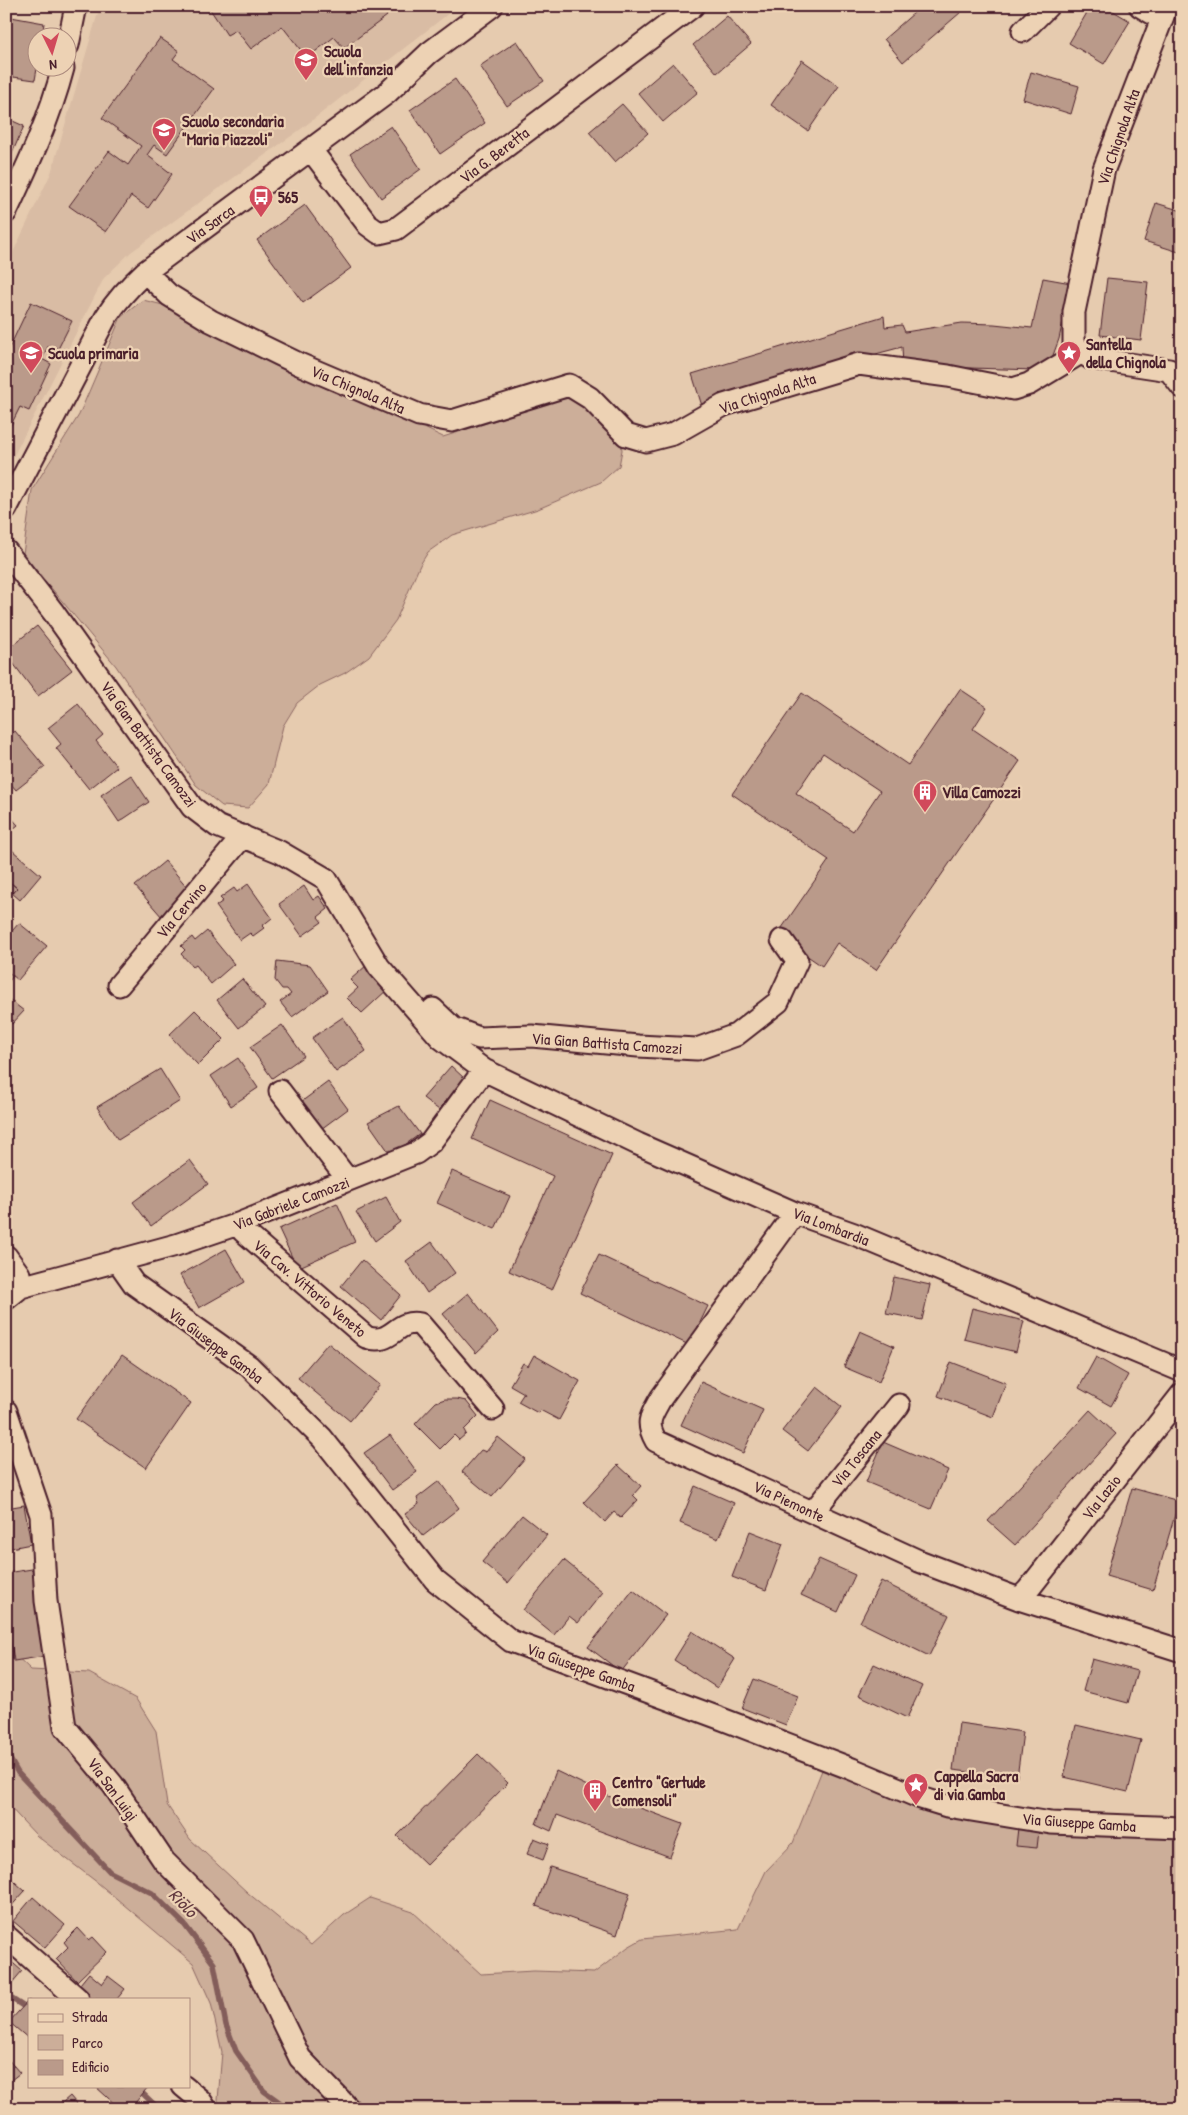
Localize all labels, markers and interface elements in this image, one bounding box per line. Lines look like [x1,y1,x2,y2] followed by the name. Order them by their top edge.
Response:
[28,28,78,78] north arrow
[324,40,394,80] place label: Scuola dell'infanzia
[293,47,319,81] school or university icon: Scuola dell'infanzia
[48,56,58,75] text: N
[1091,86,1145,188] street label: Via Chignola Alta
[182,110,284,150] place label: Scuolo secondaria "Maria Piazzoli"
[151,117,177,151] school or university icon: Scuolo secondaria "Maria Piazzoli"
[455,122,533,188] street label: Via G. Beretta
[248,184,274,218] bus stop icon: 565
[278,186,298,208] place label: 565
[181,199,239,249] street label: Via Sarca
[1086,333,1167,374] place label: Santella della Chignola
[18,340,44,374] school or university icon: Scuola primaria
[1056,340,1082,374] place icon: Santella della Chignola
[48,342,139,365] place label: Scuola primaria
[307,359,409,419] street label: Via Chignola Alta
[716,367,818,419] street label: Via Chignola Alta
[96,676,202,812] street label: Via Gian Battista Camozzi
[912,779,938,813] building icon: Villa Camozzi
[942,781,1021,803] place label: Villa Camozzi
[151,877,211,943] street label: Via Cervino
[531,1027,683,1059] street label: Via Gian Battista Camozzi
[230,1171,352,1235] street label: Via Gabriele Camozzi
[789,1201,873,1251] street label: Via Lombardia
[249,1234,372,1342] street label: Via Cav. Vittorio Veneto
[164,1302,268,1388] street label: Via Giuseppe Gamba
[826,1424,886,1492] street label: Via Toscana
[1076,1469,1126,1524] street label: Via Lazio
[750,1475,829,1527] street label: Via Piemonte
[524,1637,638,1697] street label: Via Giuseppe Gamba
[82,1753,144,1825] street label: Via San Luigi
[934,1765,1019,1805] place label: Cappella Sacra di via Gamba
[612,1771,706,1811] place label: Centro "Gertude Comensoli"
[903,1772,929,1806] place icon: Cappella Sacra di via Gamba
[582,1778,608,1812] building icon: Centro "Gertude Comensoli"
[1021,1807,1137,1837] street label: Via Giuseppe Gamba
[163,1883,205,1924] water label: Riolo
[28,1998,190,2088] legend
[72,2006,108,2027] text: Strada
[72,2032,103,2053] text: Parco
[72,2056,109,2077] text: Edificio

